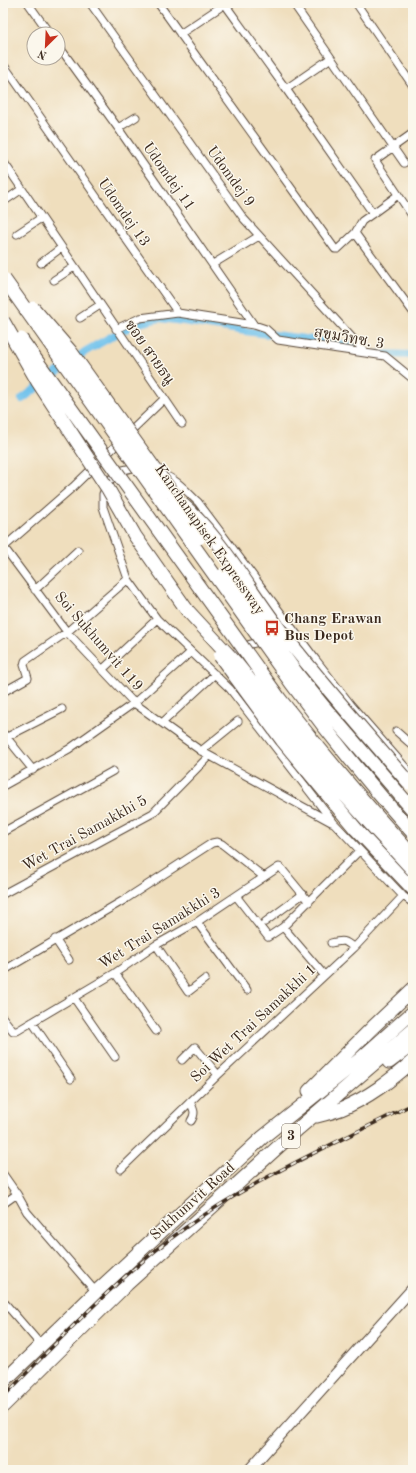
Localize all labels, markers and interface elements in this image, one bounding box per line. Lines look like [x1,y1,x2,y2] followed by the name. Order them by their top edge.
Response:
[26,26,66,66] north arrow
[36,47,49,60] text: N
[139,140,197,214] street label: Udomdej 11
[203,144,257,210] street label: Udomdej 9
[94,176,152,250] street label: Udomdej 13
[121,318,177,389] street label: ซอย สายธนู
[312,323,386,355] street label: สุขุมวิทซ. 3
[151,462,267,618] street label: Kanchanapisek Expressway
[51,590,145,694] street label: Soi Sukhumvit 119
[284,612,382,644] place label: Chang Erawan Bus Depot
[263,619,281,637] bus stop icon: Chang Erawan Bus Depot
[20,793,150,875] street label: Wet Trai Samakkhi 5
[97,885,223,973] street label: Wet Trai Samakkhi 3
[188,962,320,1086] street label: Soi Wet Trai Samakkhi 1
[282,1124,300,1148] road number: 3
[148,1160,238,1244] street label: Sukhumvit Road

